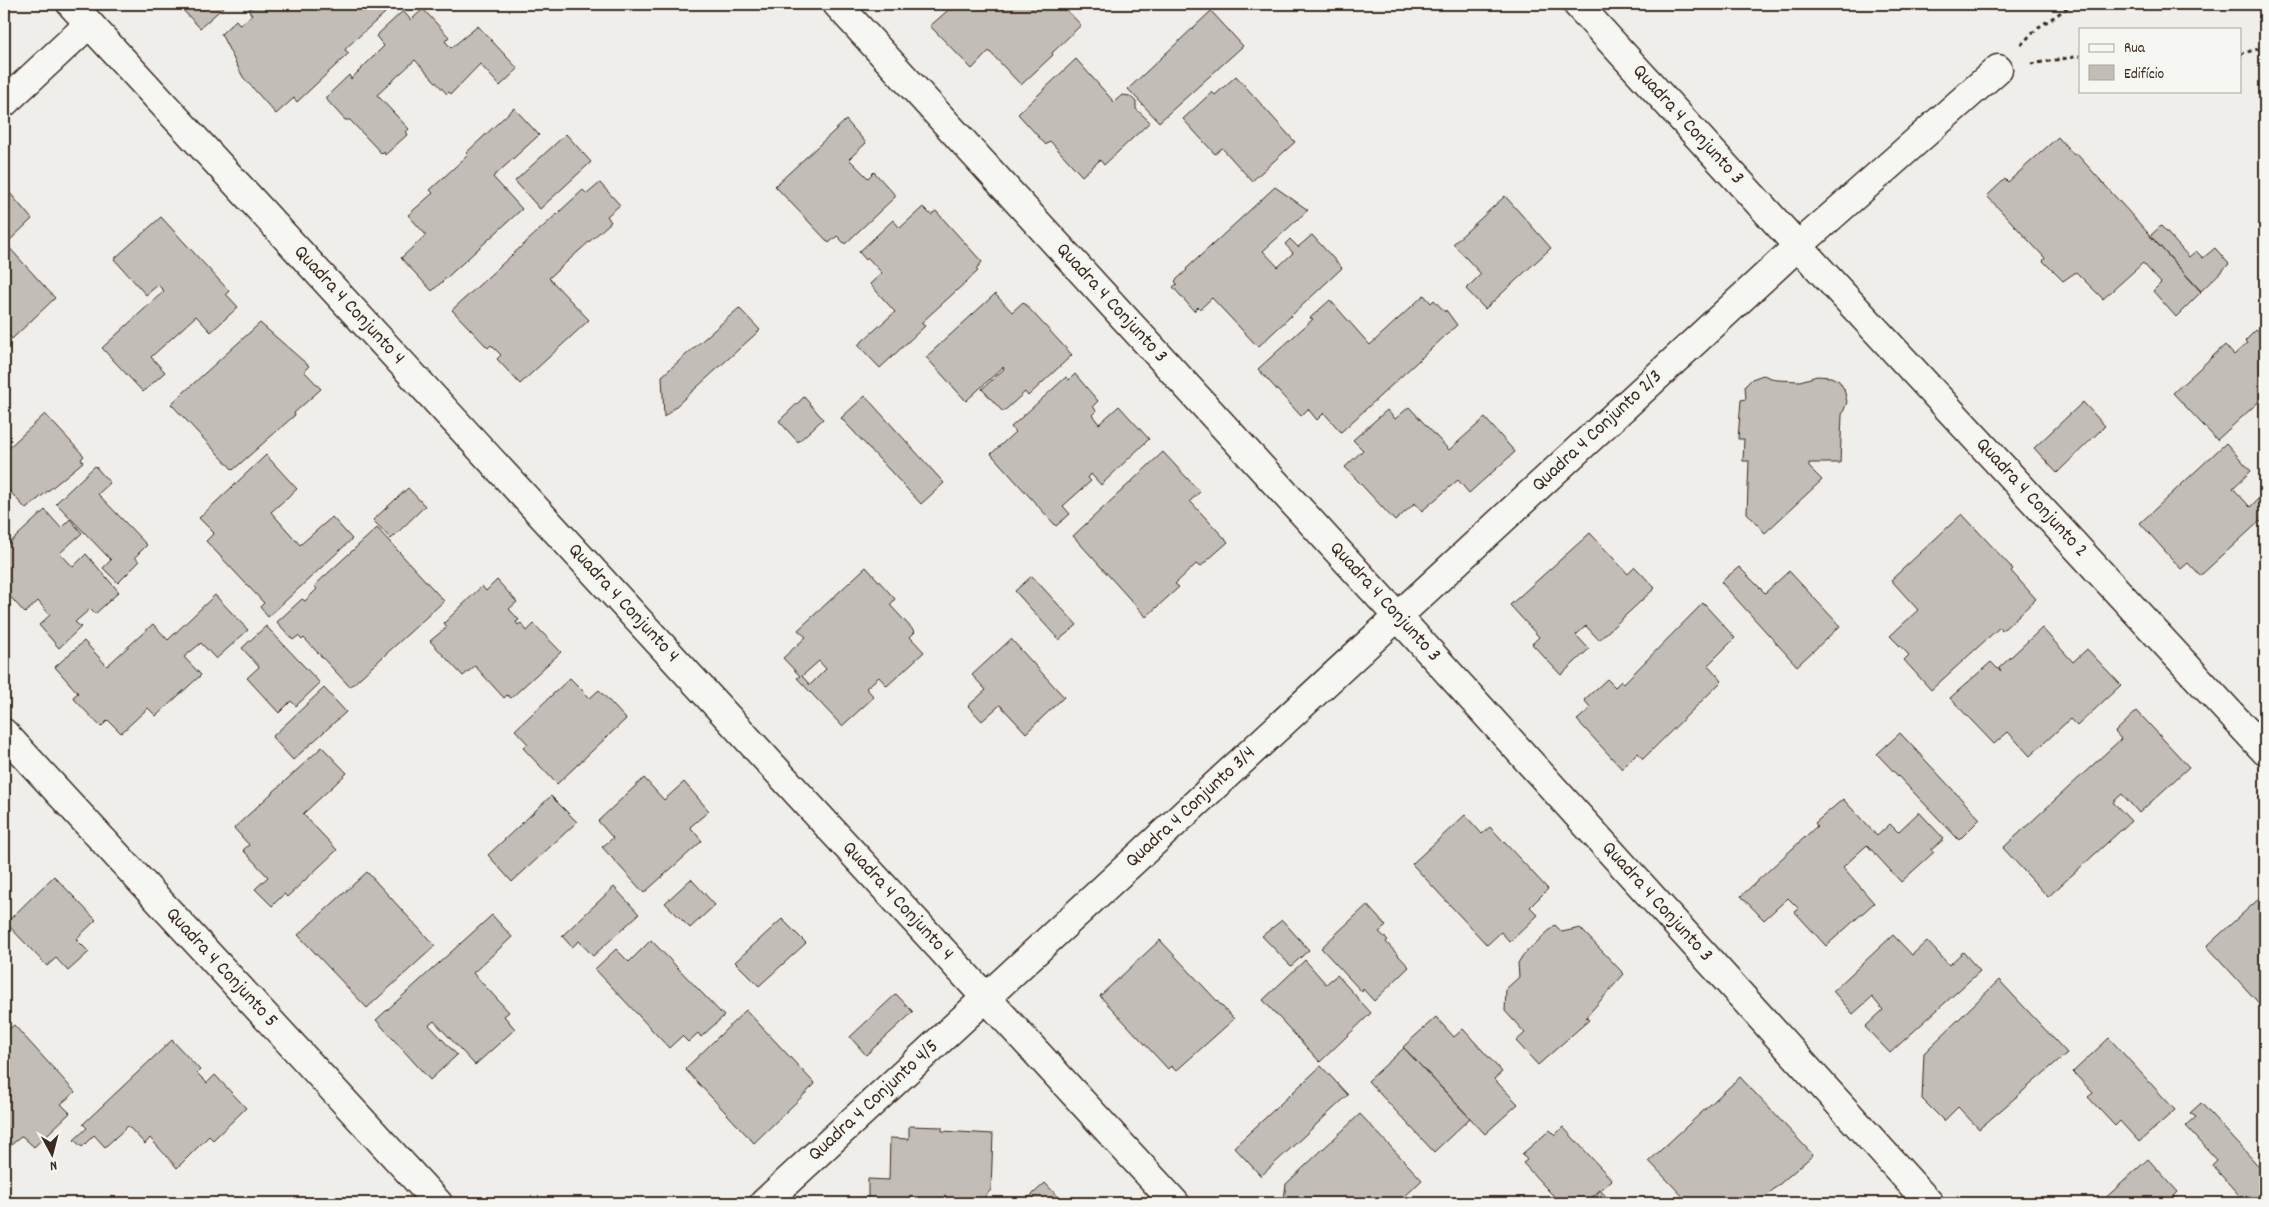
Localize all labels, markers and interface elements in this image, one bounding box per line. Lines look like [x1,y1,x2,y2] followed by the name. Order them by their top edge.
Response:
[2079,28,2242,92] legend
[2124,38,2146,60] text: Rua
[1625,59,1750,192] street label: Quadra 4 Conjunto 3
[2124,64,2164,86] text: Edifício
[1049,237,1174,370] street label: Quadra 4 Conjunto 3
[286,240,411,372] street label: Quadra 4 Conjunto 4
[1526,364,1669,499] street label: Quadra 4 Conjunto 2/3
[1968,432,2094,564] street label: Quadra 4 Conjunto 2
[1322,536,1447,669] street label: Quadra 4 Conjunto 3
[561,538,685,670] street label: Quadra 4 Conjunto 4
[1120,740,1262,875] street label: Quadra 4 Conjunto 3/4
[835,835,960,968] street label: Quadra 4 Conjunto 4
[1594,836,1719,969] street label: Quadra 4 Conjunto 3
[158,902,284,1034] street label: Quadra 4 Conjunto 5
[803,1034,946,1169] street label: Quadra 4 Conjunto 4/5
[28,1130,78,1180] north arrow
[49,1155,58,1175] text: N

